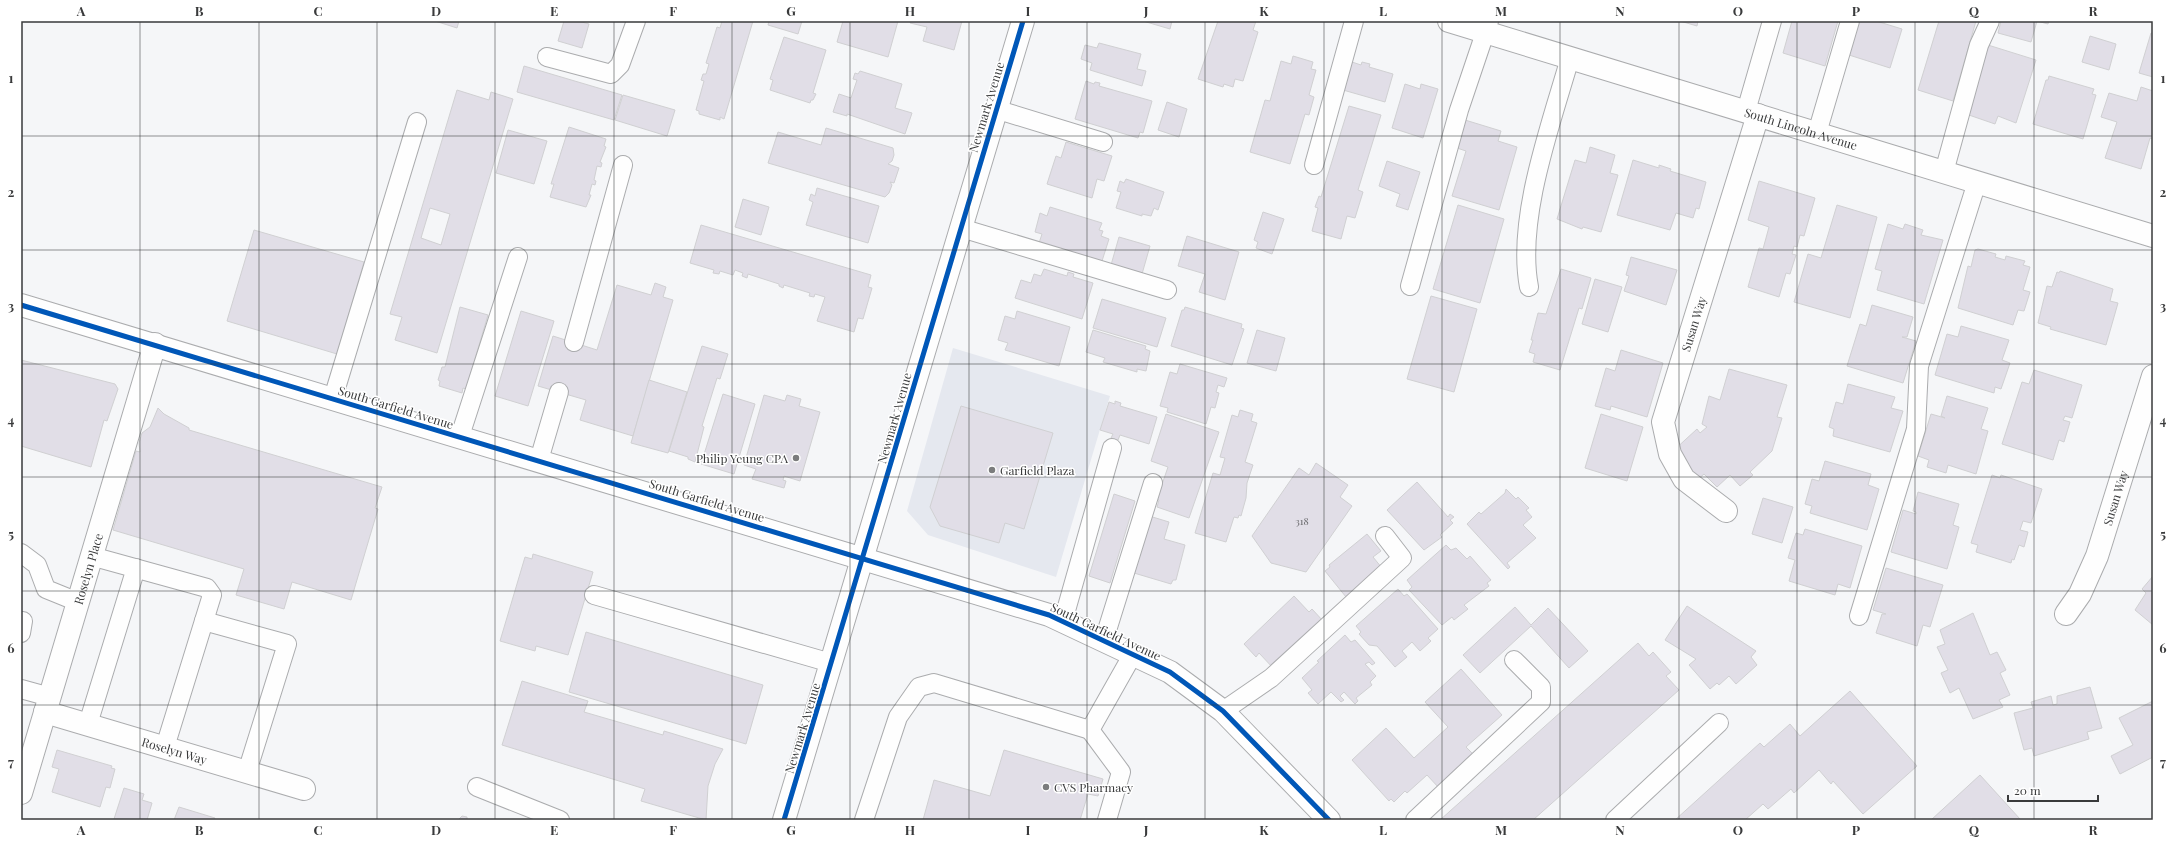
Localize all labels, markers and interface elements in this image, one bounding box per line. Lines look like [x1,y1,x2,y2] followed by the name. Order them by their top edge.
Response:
[76,2,86,19] text: A
[195,2,204,19] text: B
[313,2,323,19] text: C
[431,2,441,19] text: D
[550,2,558,19] text: E
[669,2,677,19] text: F
[786,2,796,19] text: G
[905,2,915,19] text: H
[1026,2,1031,19] text: I
[1143,2,1149,19] text: J
[1259,2,1269,19] text: K
[1379,2,1387,19] text: L
[1495,2,1507,19] text: M
[1615,2,1625,19] text: N
[1733,2,1743,19] text: O
[1852,2,1861,19] text: P
[1969,2,1980,19] text: Q
[2089,2,2099,19] text: R
[965,60,1007,154] street label: Newmark Avenue
[9,69,14,86] text: 1
[2161,69,2166,86] text: 1
[1743,104,1859,153] street label: South Lincoln Avenue
[8,183,15,200] text: 2
[2160,183,2167,200] text: 2
[1677,294,1709,353] street label: Susan Way
[8,297,14,314] text: 3
[2160,297,2166,314] text: 3
[873,371,915,465] street label: Newmark Avenue
[336,382,456,432] street label: South Garfield Avenue
[8,411,15,428] text: 4
[2160,411,2167,428] text: 4
[696,450,788,466] place label: Philip Yeung CPA
[791,453,801,463] marker: Philip Yeung CPA
[1000,462,1074,478] place label: Garfield Plaza
[987,465,997,475] marker: Garfield Plaza
[2099,468,2131,527] street label: Susan Way
[647,475,767,525] street label: South Garfield Avenue
[1295,514,1309,528] house number: 318
[8,525,14,542] text: 5
[2160,525,2166,542] text: 5
[70,531,106,606] street label: Roselyn Place
[1048,598,1164,664] street label: South Garfield Avenue
[7,639,15,656] text: 6
[2159,639,2167,656] text: 6
[781,681,823,775] street label: Newmark Avenue
[140,733,209,768] street label: Roselyn Way
[8,753,14,770] text: 7
[2160,753,2166,770] text: 7
[2008,777,2098,803] scale bar
[1054,779,1133,795] place label: CVS Pharmacy
[1041,782,1051,792] marker: CVS Pharmacy
[2014,782,2041,798] text: 20 m
[76,821,86,838] text: A
[195,821,204,838] text: B
[313,821,323,838] text: C
[431,821,441,838] text: D
[550,821,558,838] text: E
[669,821,677,838] text: F
[786,821,796,838] text: G
[905,821,915,838] text: H
[1026,821,1031,838] text: I
[1143,821,1149,838] text: J
[1259,821,1269,838] text: K
[1379,821,1387,838] text: L
[1495,821,1507,838] text: M
[1615,821,1625,838] text: N
[1733,821,1743,838] text: O
[1852,821,1861,838] text: P
[1969,821,1980,838] text: Q
[2089,821,2099,838] text: R

